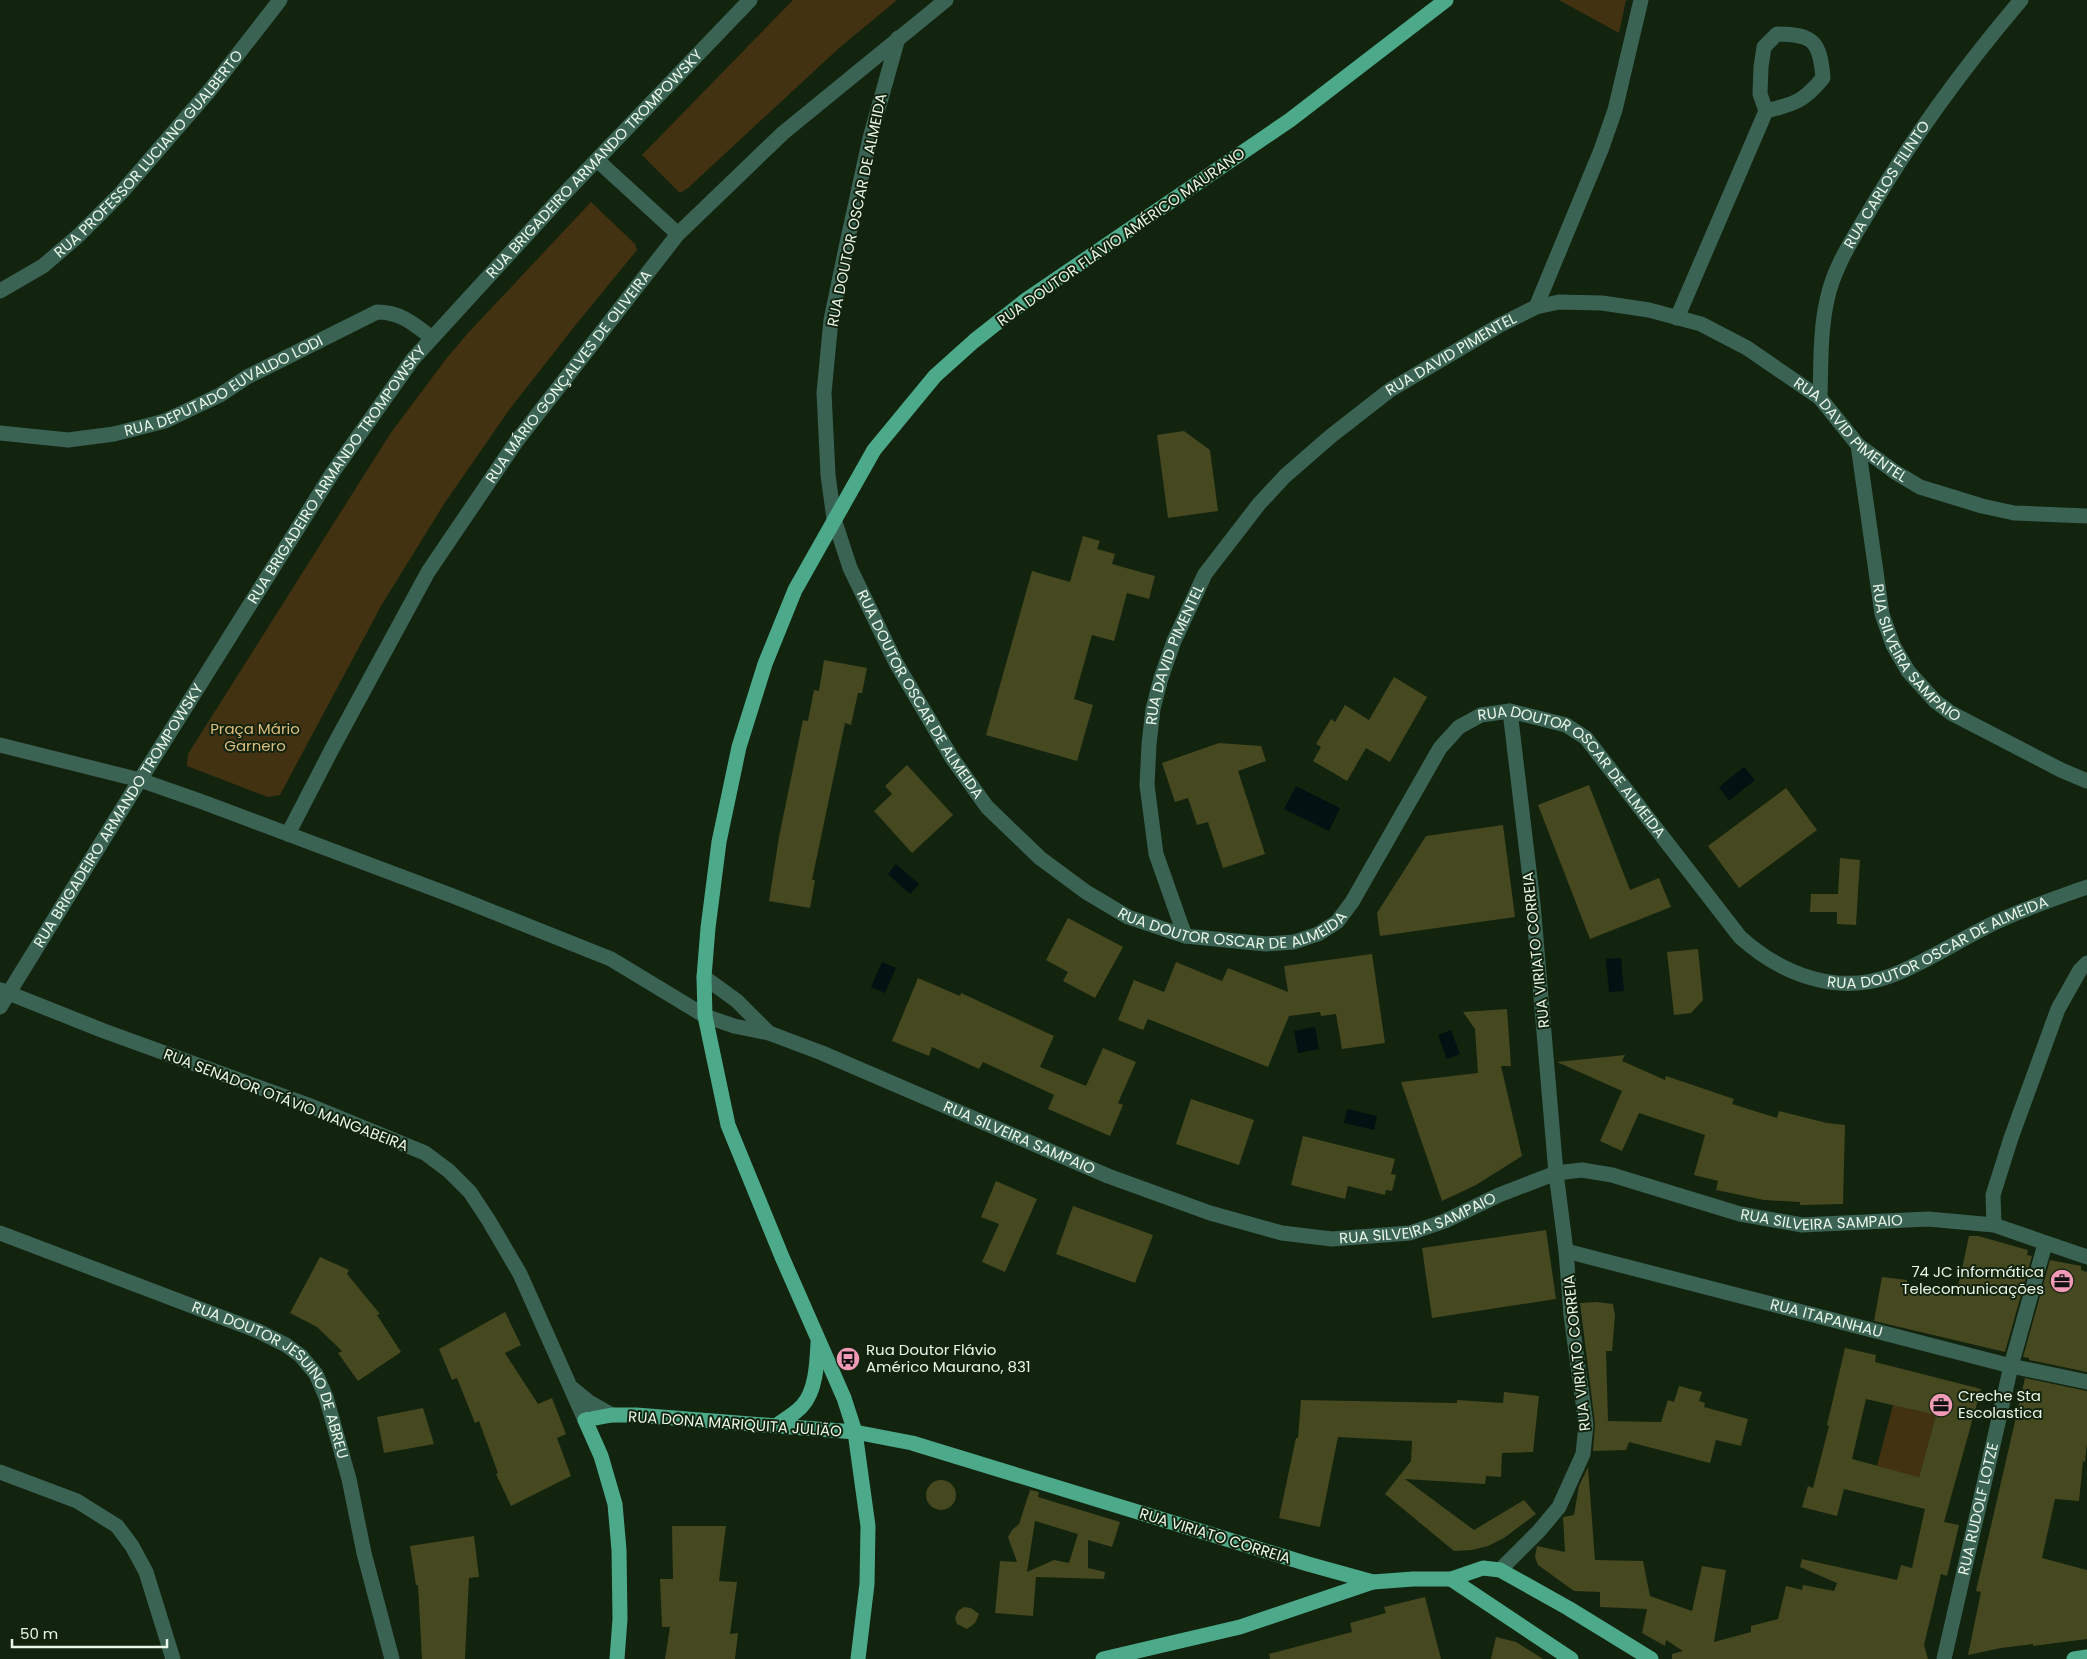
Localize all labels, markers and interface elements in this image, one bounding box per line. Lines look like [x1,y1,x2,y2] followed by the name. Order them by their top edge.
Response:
[49,45,248,262] street label: RUA PROFESSOR LUCIANO GUALBERTO
[481,45,707,283] street label: RUA BRIGADEIRO ARMANDO TROMPOWSKY
[821,91,892,329] street label: RUA DOUTOR OSCAR DE ALMEIDA
[1838,116,1935,252] street label: RUA CARLOS FILINTO
[993,142,1249,331] street label: RUA DOUTOR FLÁVIO AMÉRICO MAURANO
[480,265,656,487] street label: RUA MÁRIO GONÇALVES DE OLIVEIRA
[1381,307,1520,400] street label: RUA DAVID PIMENTEL
[122,330,326,441] street label: RUA DEPUTADO EUVALDO LODI
[242,340,431,608] street label: RUA BRIGADEIRO ARMANDO TROMPOWSKY
[1790,372,1912,487] street label: RUA DAVID PIMENTEL
[1140,580,1209,726] street label: RUA DAVID PIMENTEL
[1868,582,1965,726] street label: RUA SILVEIRA SAMPAIO
[852,586,989,803] street label: RUA DOUTOR OSCAR DE ALMEIDA
[28,679,208,951] street label: RUA BRIGADEIRO ARMANDO TROMPOWSKY
[1476,700,1671,842] street label: RUA DOUTOR OSCAR DE ALMEIDA
[210,718,300,756] park label: Praça Mário Garnero
[1517,871,1554,1029] street label: RUA VIRIATO CORREIA
[1826,891,2051,993] street label: RUA DOUTOR OSCAR DE ALMEIDA
[1112,899,1350,917] street label: RUA DOUTOR OSCAR DE ALMEIDA
[1114,902,1352,954] text: RUA DOUTOR OSCAR DE ALMEIDA
[161,1043,412,1156] street label: RUA SENADOR OTÁVIO MANGABEIRA
[940,1095,1099,1179] street label: RUA SILVEIRA SAMPAIO
[1338,1187,1499,1248] street label: RUA SILVEIRA SAMPAIO
[1739,1203,1904,1235] street label: RUA SILVEIRA SAMPAIO
[1901,1261,2044,1299] place label: 74 JC informática Telecomunicações
[2049,1268,2075,1294] office icon: 74 JC informática Telecomunicações
[1558,1274,1595,1432] street label: RUA VIRIATO CORREIA
[1768,1293,1885,1342] street label: RUA ITAPANHAU
[189,1296,354,1461] street label: RUA DOUTOR JESUINO DE ABREU
[866,1339,1031,1377] place label: Rua Doutor Flávio Américo Maurano, 831
[835,1346,861,1372] bus stop icon: Rua Doutor Flávio Américo Maurano, 831
[1958,1385,2042,1423] place label: Creche Sta Escolastica
[1928,1392,1954,1418] office icon: Creche Sta Escolastica
[627,1406,843,1441] street label: RUA DONA MARIQUITA JULIÃO
[1953,1440,2003,1577] street label: RUA RUDOLF LOTZE
[1137,1503,1293,1569] street label: RUA VIRIATO CORREIA
[12,1616,168,1648] scale bar
[20,1623,58,1644] text: 50 m

